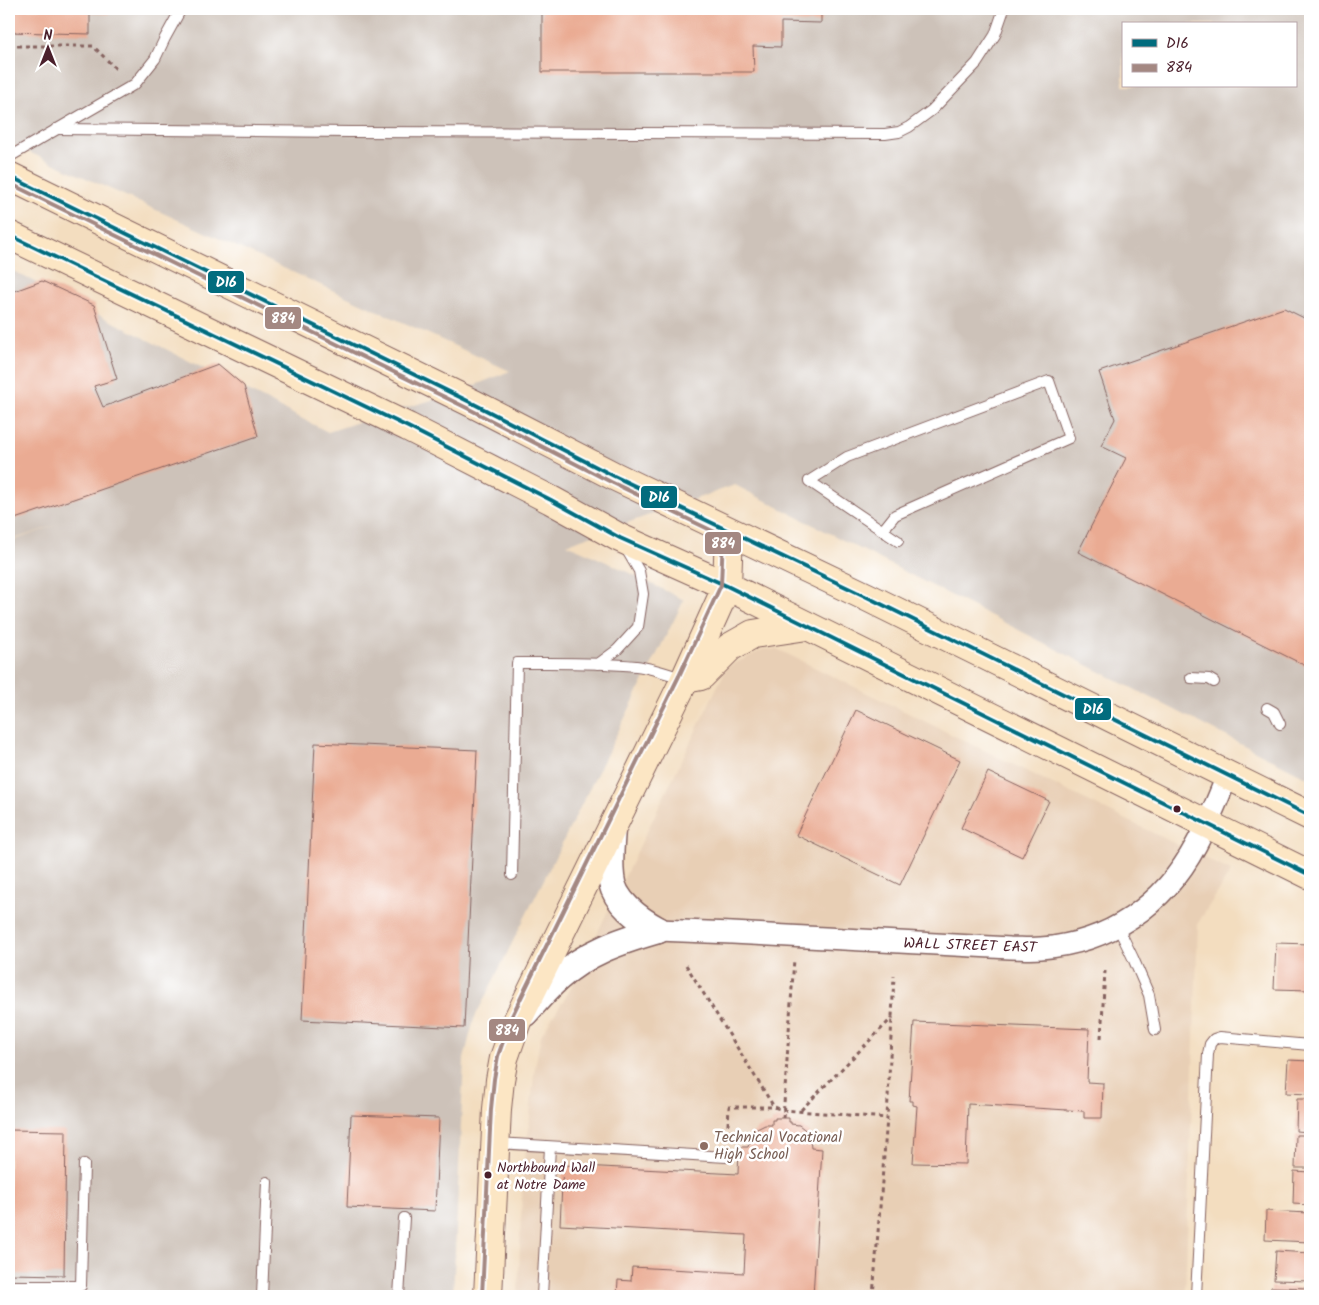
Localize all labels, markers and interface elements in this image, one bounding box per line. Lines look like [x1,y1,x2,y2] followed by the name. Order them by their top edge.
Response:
[22,22,72,72] north arrow
[1122,22,1296,88] legend
[44,25,53,47] text: N
[1166,32,1189,56] text: D16
[1166,56,1192,80] text: 884
[207,270,245,294] line badge: D16
[215,272,237,294] text: D16
[264,306,302,330] line badge: 884
[271,308,295,330] text: 884
[640,485,678,509] line badge: D16
[648,487,670,509] text: D16
[704,531,742,555] line badge: 884
[711,533,735,555] text: 884
[1074,697,1112,721] line badge: D16
[1082,699,1104,721] text: D16
[1172,804,1182,814] unlabelled marker
[903,932,1039,960] street label: WALL STREET EAST
[488,1018,526,1042] line badge: 884
[495,1020,519,1042] text: 884
[714,1126,842,1167] place label: Technical Vocational High School
[698,1140,710,1152] marker: Technical Vocational High School
[497,1157,596,1196] place label: Northbound Wall at Notre Dame
[483,1170,493,1180] marker: Northbound Wall at Notre Dame

